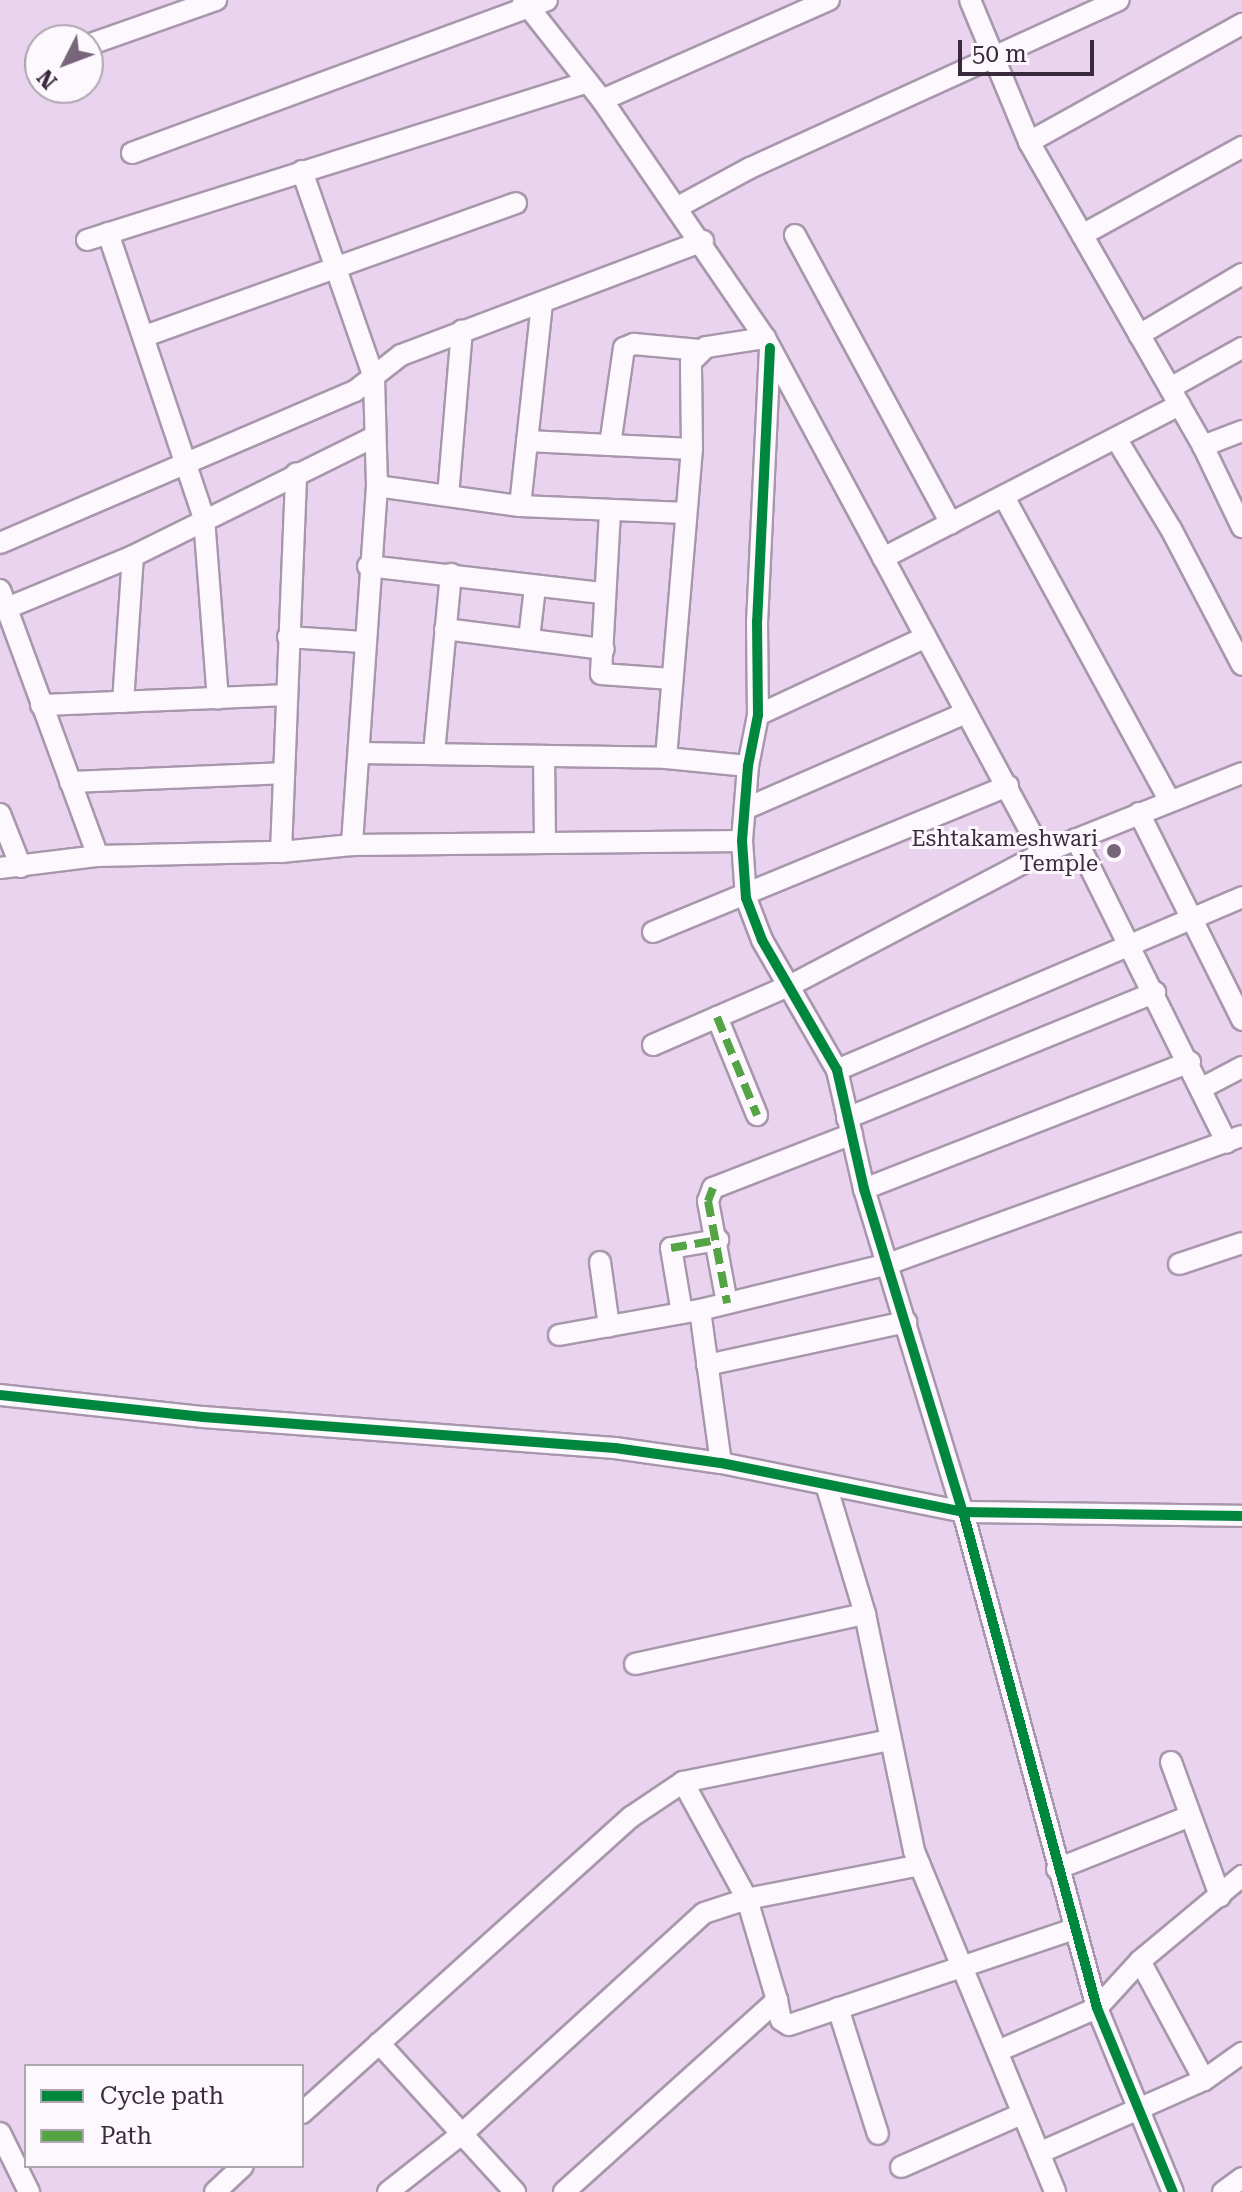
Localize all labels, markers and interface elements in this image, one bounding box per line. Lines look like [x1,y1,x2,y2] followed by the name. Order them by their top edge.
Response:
[24,24,104,104] north arrow
[962,24,1098,74] scale bar
[972,40,1027,68] text: 50 m
[32,64,62,94] text: N
[911,825,1098,876] place label: Eshtakameshwari Temple
[1105,842,1123,860] marker: Eshtakameshwari Temple
[24,2064,304,2168] legend
[100,2082,224,2110] text: Cycle path
[100,2122,152,2150] text: Path

